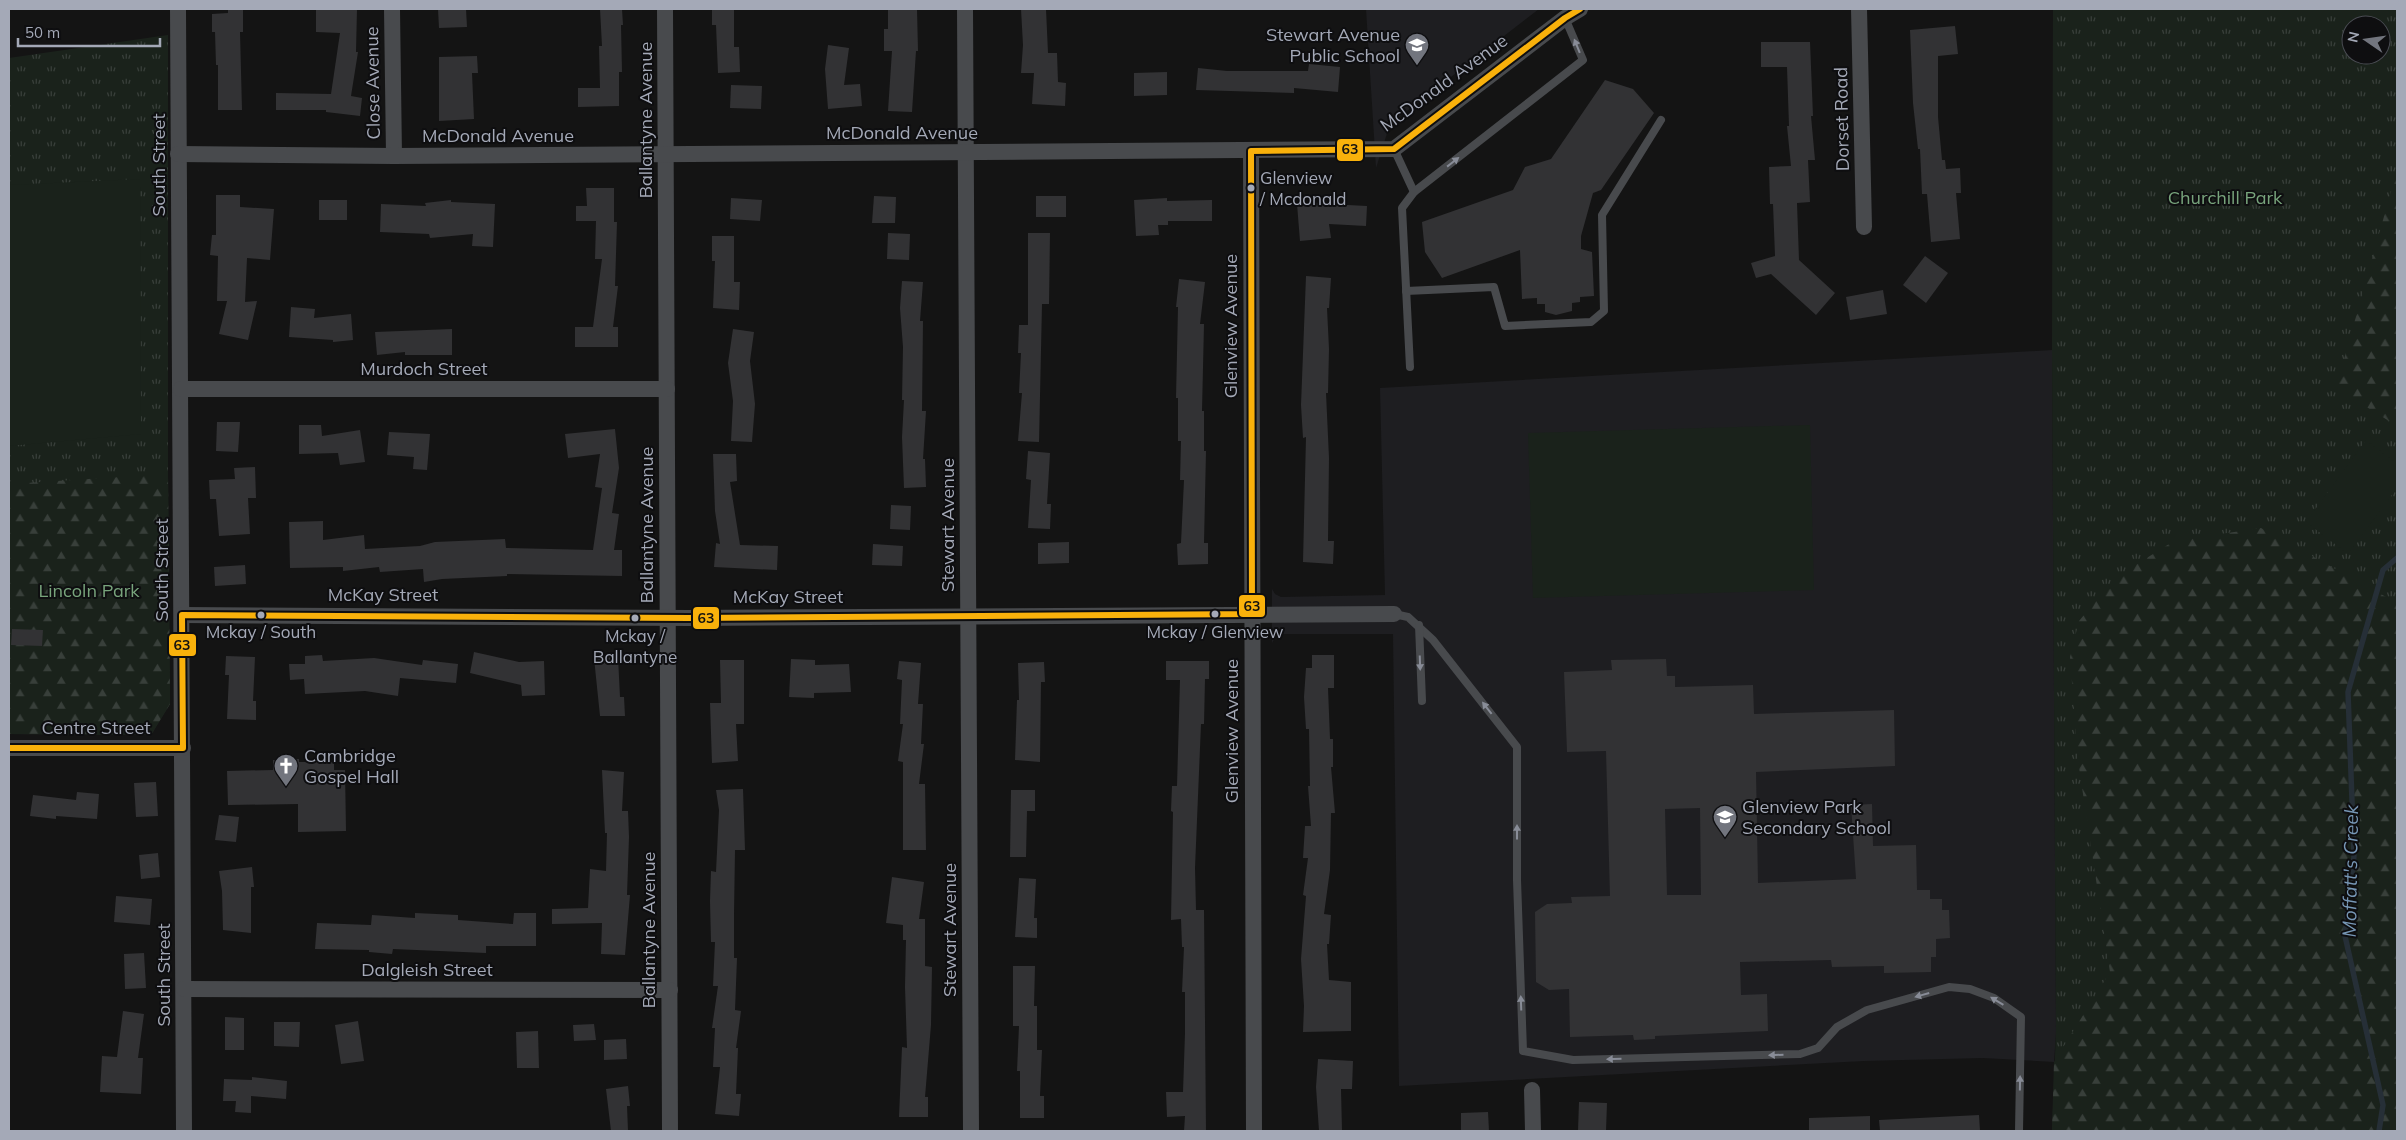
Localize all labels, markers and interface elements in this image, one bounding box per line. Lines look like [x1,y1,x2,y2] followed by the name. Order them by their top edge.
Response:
[18,15,160,47] scale bar
[2341,15,2391,65] north arrow
[25,23,60,42] text: 50 m
[1266,23,1400,67] place label: Stewart Avenue Public School
[360,26,385,140] street label: Close Avenue
[1375,29,1512,137] street label: McDonald Avenue
[2343,30,2363,44] text: N
[1404,32,1430,66] school or university icon: Stewart Avenue Public School
[1573,38,1581,53] one-way arrow
[634,42,657,198] street label: Ballantyne Avenue
[1829,67,1854,171] street label: Dorset Road
[147,113,170,217] street label: South Street
[826,121,978,144] street label: McDonald Avenue
[422,124,574,147] street label: McDonald Avenue
[1336,138,1364,162] line badge: 63
[1342,140,1358,158] text: 63
[1446,156,1459,167] one-way arrow
[1259,167,1346,209] place label: Glenview / Mcdonald
[1246,183,1256,193] marker: Glenview / Mcdonald
[2168,186,2283,209] park label: Churchill Park
[1219,254,1242,398] street label: Glenview Avenue
[360,357,488,380] street label: Murdoch Street
[635,447,658,603] street label: Ballantyne Avenue
[936,458,959,592] street label: Stewart Avenue
[150,518,173,622] street label: South Street
[38,579,140,602] park label: Lincoln Park
[328,583,438,606] street label: McKay Street
[733,585,843,608] street label: McKay Street
[1238,594,1266,618] line badge: 63
[1244,597,1260,615] text: 63
[692,606,720,630] line badge: 63
[698,609,714,627] text: 63
[1210,609,1220,619] marker: Mckay / Glenview
[256,610,266,620] marker: Mckay / South
[630,613,640,623] marker: Mckay / Ballantyne
[206,621,316,643] place label: Mckay / South
[1146,621,1284,643] place label: Mckay / Glenview
[593,625,677,668] place label: Mckay / Ballantyne
[168,633,197,657] line badge: 63
[174,636,190,654] text: 63
[1417,655,1425,671] one-way arrow
[1220,659,1243,803] street label: Glenview Avenue
[1481,702,1492,715] one-way arrow
[41,716,151,739] street label: Centre Street
[304,744,399,788] place label: Cambridge Gospel Hall
[273,753,299,787] church icon: Cambridge Gospel Hall
[1742,795,1891,839] place label: Glenview Park Secondary School
[2337,803,2363,938] water label: Moffatt's Creek
[1712,804,1738,838] school or university icon: Glenview Park Secondary School
[1513,823,1521,839] one-way arrow
[637,852,660,1008] street label: Ballantyne Avenue
[938,863,961,997] street label: Stewart Avenue
[152,923,175,1027] street label: South Street
[361,958,493,981] street label: Dalgleish Street
[1914,991,1929,999] one-way arrow
[1517,994,1525,1010] one-way arrow
[1990,996,2003,1005] one-way arrow
[1768,1051,1784,1059] one-way arrow
[1605,1056,1621,1064] one-way arrow
[2016,1074,2024,1090] one-way arrow

